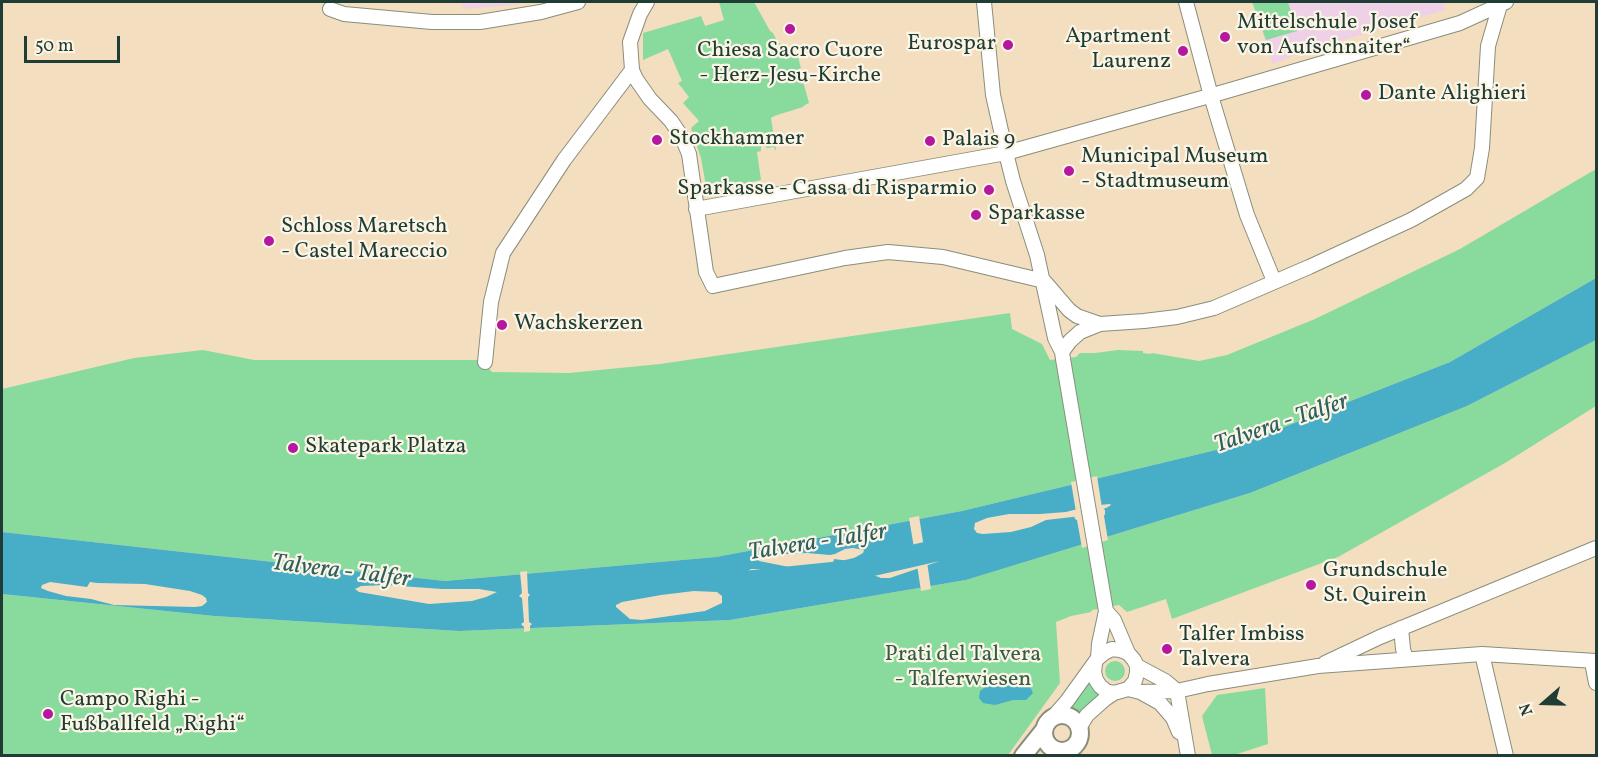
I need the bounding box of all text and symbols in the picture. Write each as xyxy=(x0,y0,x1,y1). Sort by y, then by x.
place label: Mittelschule „Josef von Aufschnaiter“ xyxy=(1237,11,1416,62)
marker: Chiesa Sacro Cuore - Herz-Jesu-Kirche xyxy=(783,22,797,36)
scale bar xyxy=(27,24,123,62)
place label: Apartment Laurenz xyxy=(1065,25,1171,76)
marker: Mittelschule „Josef von Aufschnaiter“ xyxy=(1218,30,1232,44)
place label: Eurospar xyxy=(907,32,996,58)
text: 50 m xyxy=(35,34,74,59)
marker: Eurospar xyxy=(1001,38,1015,52)
place label: Chiesa Sacro Cuore - Herz-Jesu-Kirche xyxy=(697,39,883,90)
marker: Apartment Laurenz xyxy=(1176,44,1190,58)
place label: Dante Alighieri xyxy=(1378,82,1526,108)
marker: Dante Alighieri xyxy=(1359,88,1373,102)
place label: Stockhammer xyxy=(669,127,804,153)
place label: Palais 9 xyxy=(942,128,1015,154)
marker: Stockhammer xyxy=(650,133,664,147)
marker: Palais 9 xyxy=(923,134,937,148)
place label: Municipal Museum - Stadtmuseum xyxy=(1081,145,1268,196)
marker: Municipal Museum - Stadtmuseum xyxy=(1062,164,1076,178)
place label: Sparkasse - Cassa di Risparmio xyxy=(677,177,977,203)
marker: Sparkasse - Cassa di Risparmio xyxy=(982,183,996,197)
place label: Sparkasse xyxy=(988,202,1085,228)
marker: Sparkasse xyxy=(969,208,983,222)
place label: Schloss Maretsch - Castel Mareccio xyxy=(281,215,448,266)
marker: Schloss Maretsch - Castel Mareccio xyxy=(262,234,276,248)
place label: Wachskerzen xyxy=(514,312,643,338)
marker: Wachskerzen xyxy=(495,318,509,332)
water label: Talvera - Talfer xyxy=(1211,389,1353,461)
place label: Skatepark Platza xyxy=(305,435,467,461)
marker: Skatepark Platza xyxy=(286,441,300,455)
water label: Talvera - Talfer xyxy=(747,519,889,569)
water label: Talvera - Talfer xyxy=(270,550,412,596)
place label: Grundschule St. Quirein xyxy=(1323,559,1447,610)
marker: Grundschule St. Quirein xyxy=(1304,578,1318,592)
place label: Talfer Imbiss Talvera xyxy=(1179,623,1304,674)
marker: Talfer Imbiss Talvera xyxy=(1160,642,1174,656)
park label: Prati del Talvera - Talferwiesen xyxy=(885,643,1041,694)
north arrow xyxy=(1514,673,1574,733)
place label: Campo Righi - Fußballfeld „Righi“ xyxy=(60,688,245,740)
text: N xyxy=(1515,700,1539,718)
marker: Campo Righi - Fußballfeld „Righi“ xyxy=(41,707,55,721)

